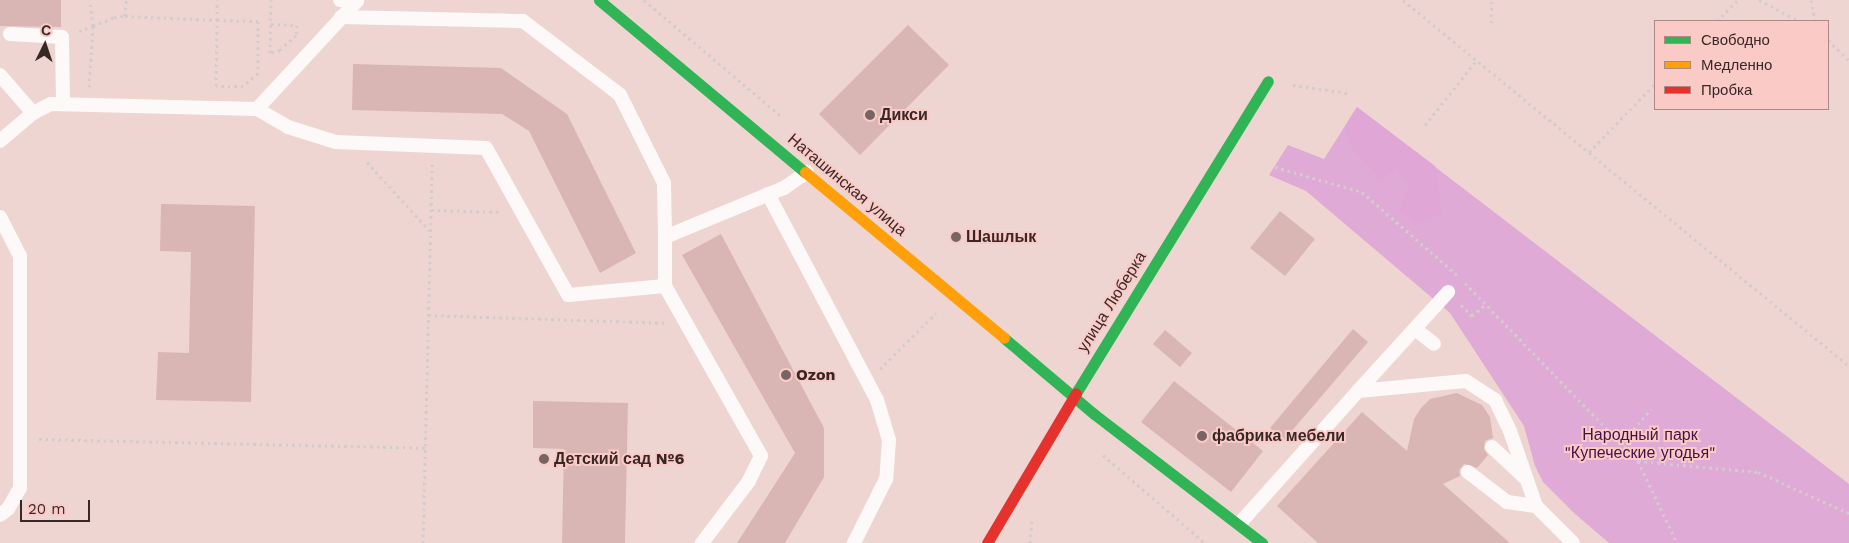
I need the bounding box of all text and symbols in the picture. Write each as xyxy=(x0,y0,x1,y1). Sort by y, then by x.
north arrow xyxy=(20,20,70,70)
legend xyxy=(1654,20,1829,110)
text: С xyxy=(40,22,52,38)
text: Свободно xyxy=(1701,31,1770,49)
text: Медленно xyxy=(1701,56,1772,74)
text: Пробка xyxy=(1701,81,1752,99)
place label: Дикси xyxy=(880,105,928,125)
marker: Дикси xyxy=(864,109,876,121)
street label: Наташинская улица xyxy=(784,130,910,240)
place label: Шашлык xyxy=(966,227,1036,247)
marker: Шашлык xyxy=(950,231,962,243)
street label: улица Люберка xyxy=(1073,248,1151,356)
place label: Ozon xyxy=(796,365,835,385)
marker: Ozon xyxy=(780,369,792,381)
park label: Народный парк "Купеческие угодья" xyxy=(1564,425,1716,463)
place label: фабрика мебели xyxy=(1212,426,1345,446)
marker: фабрика мебели xyxy=(1196,430,1208,442)
place label: Детский сад №6 xyxy=(554,449,684,469)
marker: Детский сад №6 xyxy=(538,453,550,465)
scale bar xyxy=(22,490,92,522)
text: 20 m xyxy=(28,500,66,518)

